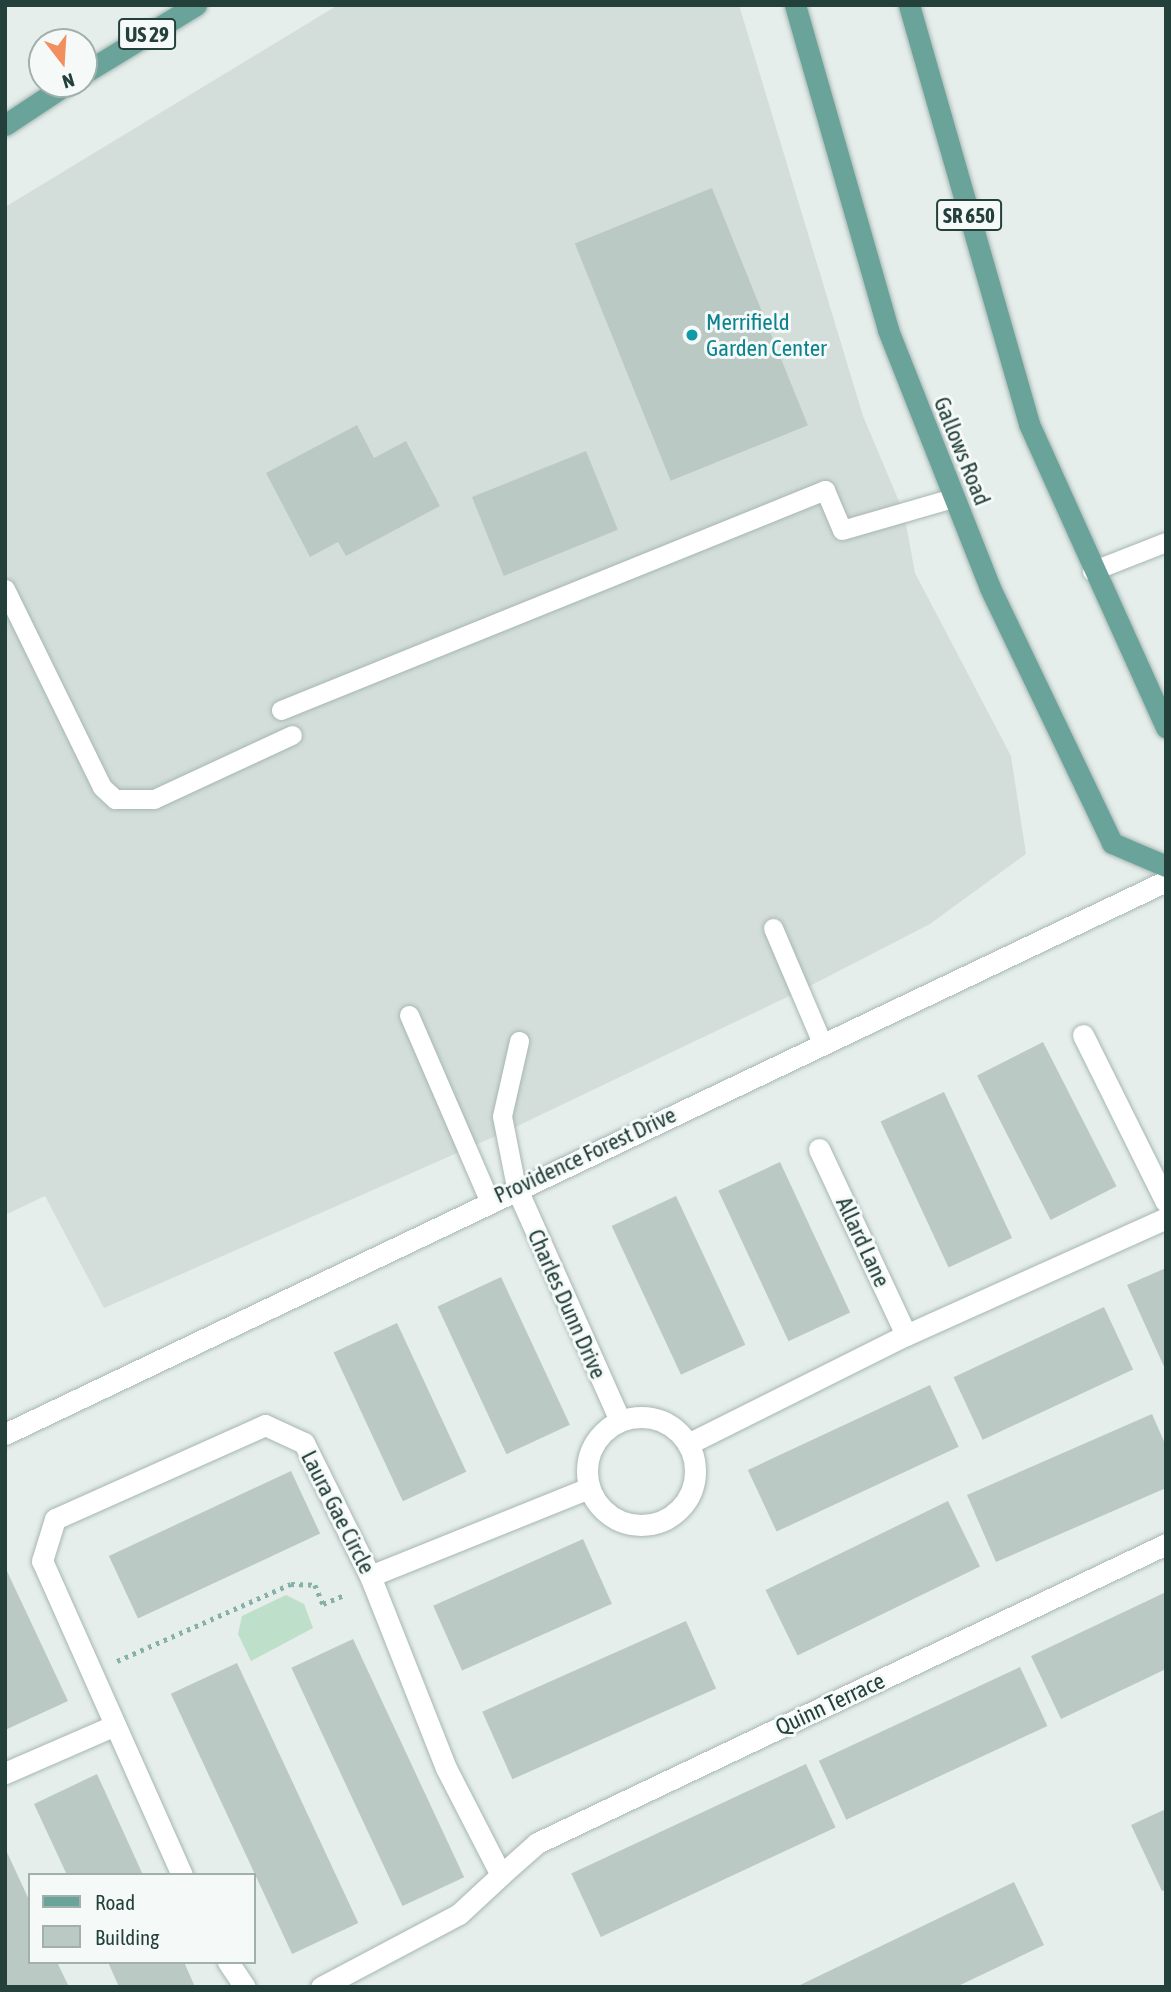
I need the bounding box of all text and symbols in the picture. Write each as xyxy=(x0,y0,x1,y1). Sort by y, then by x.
road number: US 29 xyxy=(117,16,177,52)
north arrow xyxy=(28,28,98,98)
text: N xyxy=(60,69,77,93)
road number: SR 650 xyxy=(936,198,1002,232)
place label: Merrifield Garden Center xyxy=(706,308,827,362)
marker: Merrifield Garden Center xyxy=(684,327,700,343)
street label: Gallows Road xyxy=(928,393,996,509)
street label: Providence Forest Drive xyxy=(490,1101,680,1209)
street label: Allard Lane xyxy=(830,1193,896,1291)
street label: Charles Dunn Drive xyxy=(522,1225,612,1383)
street label: Laura Gae Circle xyxy=(295,1446,381,1578)
street label: Quinn Terrace xyxy=(771,1667,889,1741)
legend xyxy=(28,1873,256,1964)
text: Road xyxy=(95,1890,135,1914)
text: Building xyxy=(95,1925,159,1949)

